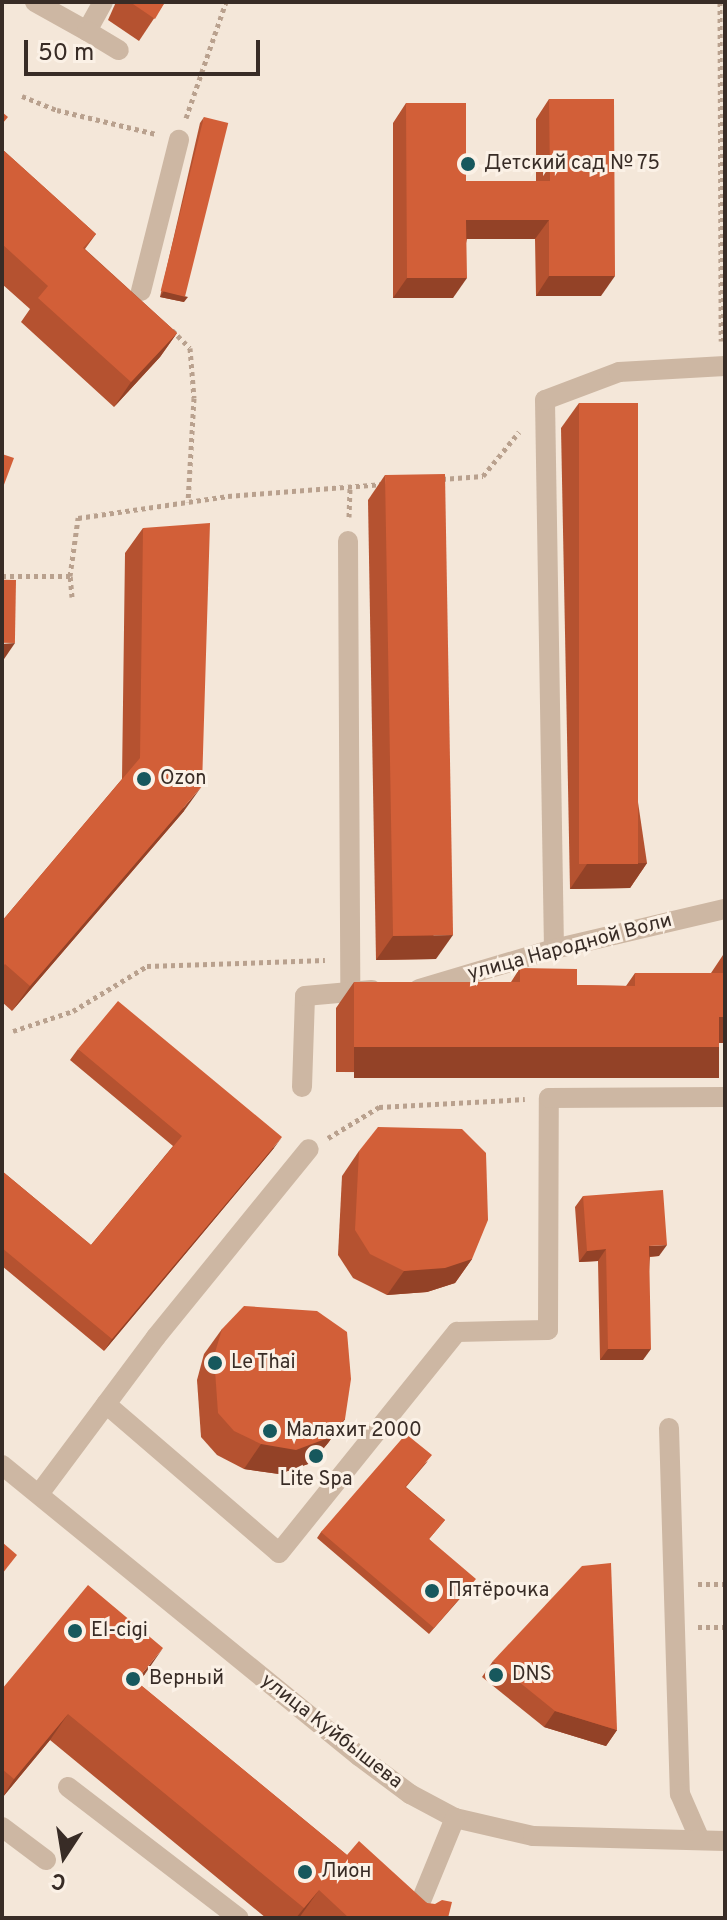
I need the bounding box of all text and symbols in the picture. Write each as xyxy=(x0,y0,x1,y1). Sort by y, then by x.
scale bar xyxy=(28,24,264,74)
text: 50 m xyxy=(38,39,94,69)
place label: Детский сад № 75 xyxy=(484,152,661,176)
marker: Детский сад № 75 xyxy=(459,155,477,173)
place label: Ozon xyxy=(160,767,206,791)
marker: Ozon xyxy=(135,770,153,788)
street label: улица Народной Воли xyxy=(465,909,675,987)
place label: Le Thai xyxy=(231,1351,296,1375)
marker: Le Thai xyxy=(206,1354,224,1372)
place label: Малахит 2000 xyxy=(286,1419,422,1443)
marker: Малахит 2000 xyxy=(261,1422,279,1440)
marker: Lite Spa xyxy=(307,1447,325,1465)
place label: Lite Spa xyxy=(279,1468,353,1492)
place label: Пятёрочка xyxy=(448,1579,549,1603)
marker: Пятёрочка xyxy=(423,1582,441,1600)
place label: El-cigi xyxy=(91,1619,148,1643)
marker: El-cigi xyxy=(66,1622,84,1640)
place label: DNS xyxy=(512,1663,552,1687)
marker: DNS xyxy=(487,1666,505,1684)
place label: Верный xyxy=(149,1667,224,1691)
street label: улица Куйбышева xyxy=(255,1669,407,1795)
marker: Верный xyxy=(124,1670,142,1688)
north arrow xyxy=(24,1816,104,1896)
place label: Лион xyxy=(321,1860,371,1884)
marker: Лион xyxy=(296,1863,314,1881)
text: С xyxy=(49,1865,69,1895)

